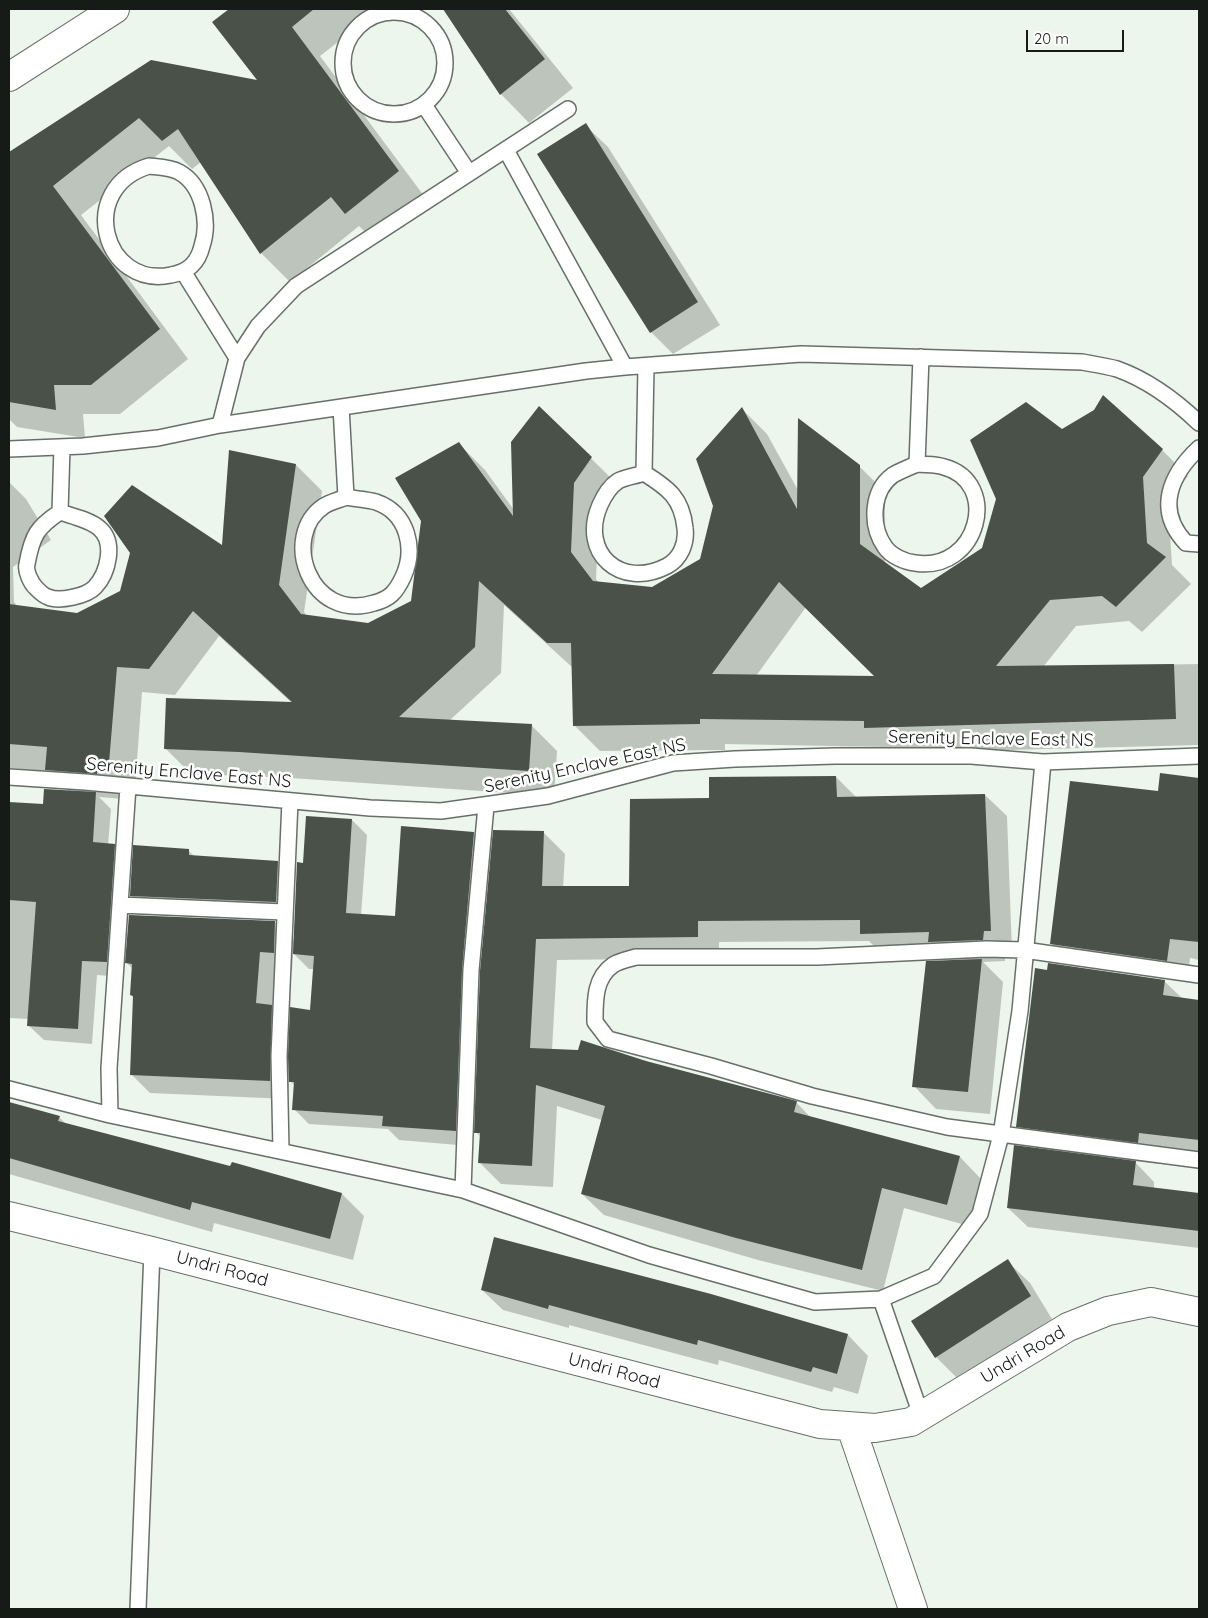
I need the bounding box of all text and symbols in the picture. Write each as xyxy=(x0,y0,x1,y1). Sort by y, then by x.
scale bar xyxy=(1028,20,1126,52)
text: 20 m xyxy=(1034,29,1069,48)
street label: Serenity Enclave East NS xyxy=(888,726,1094,752)
street label: Serenity Enclave East NS xyxy=(482,734,688,798)
street label: Serenity Enclave East NS xyxy=(86,753,292,793)
street label: Undri Road xyxy=(174,1246,270,1292)
street label: Undri Road xyxy=(977,1321,1069,1389)
street label: Undri Road xyxy=(566,1348,662,1394)

